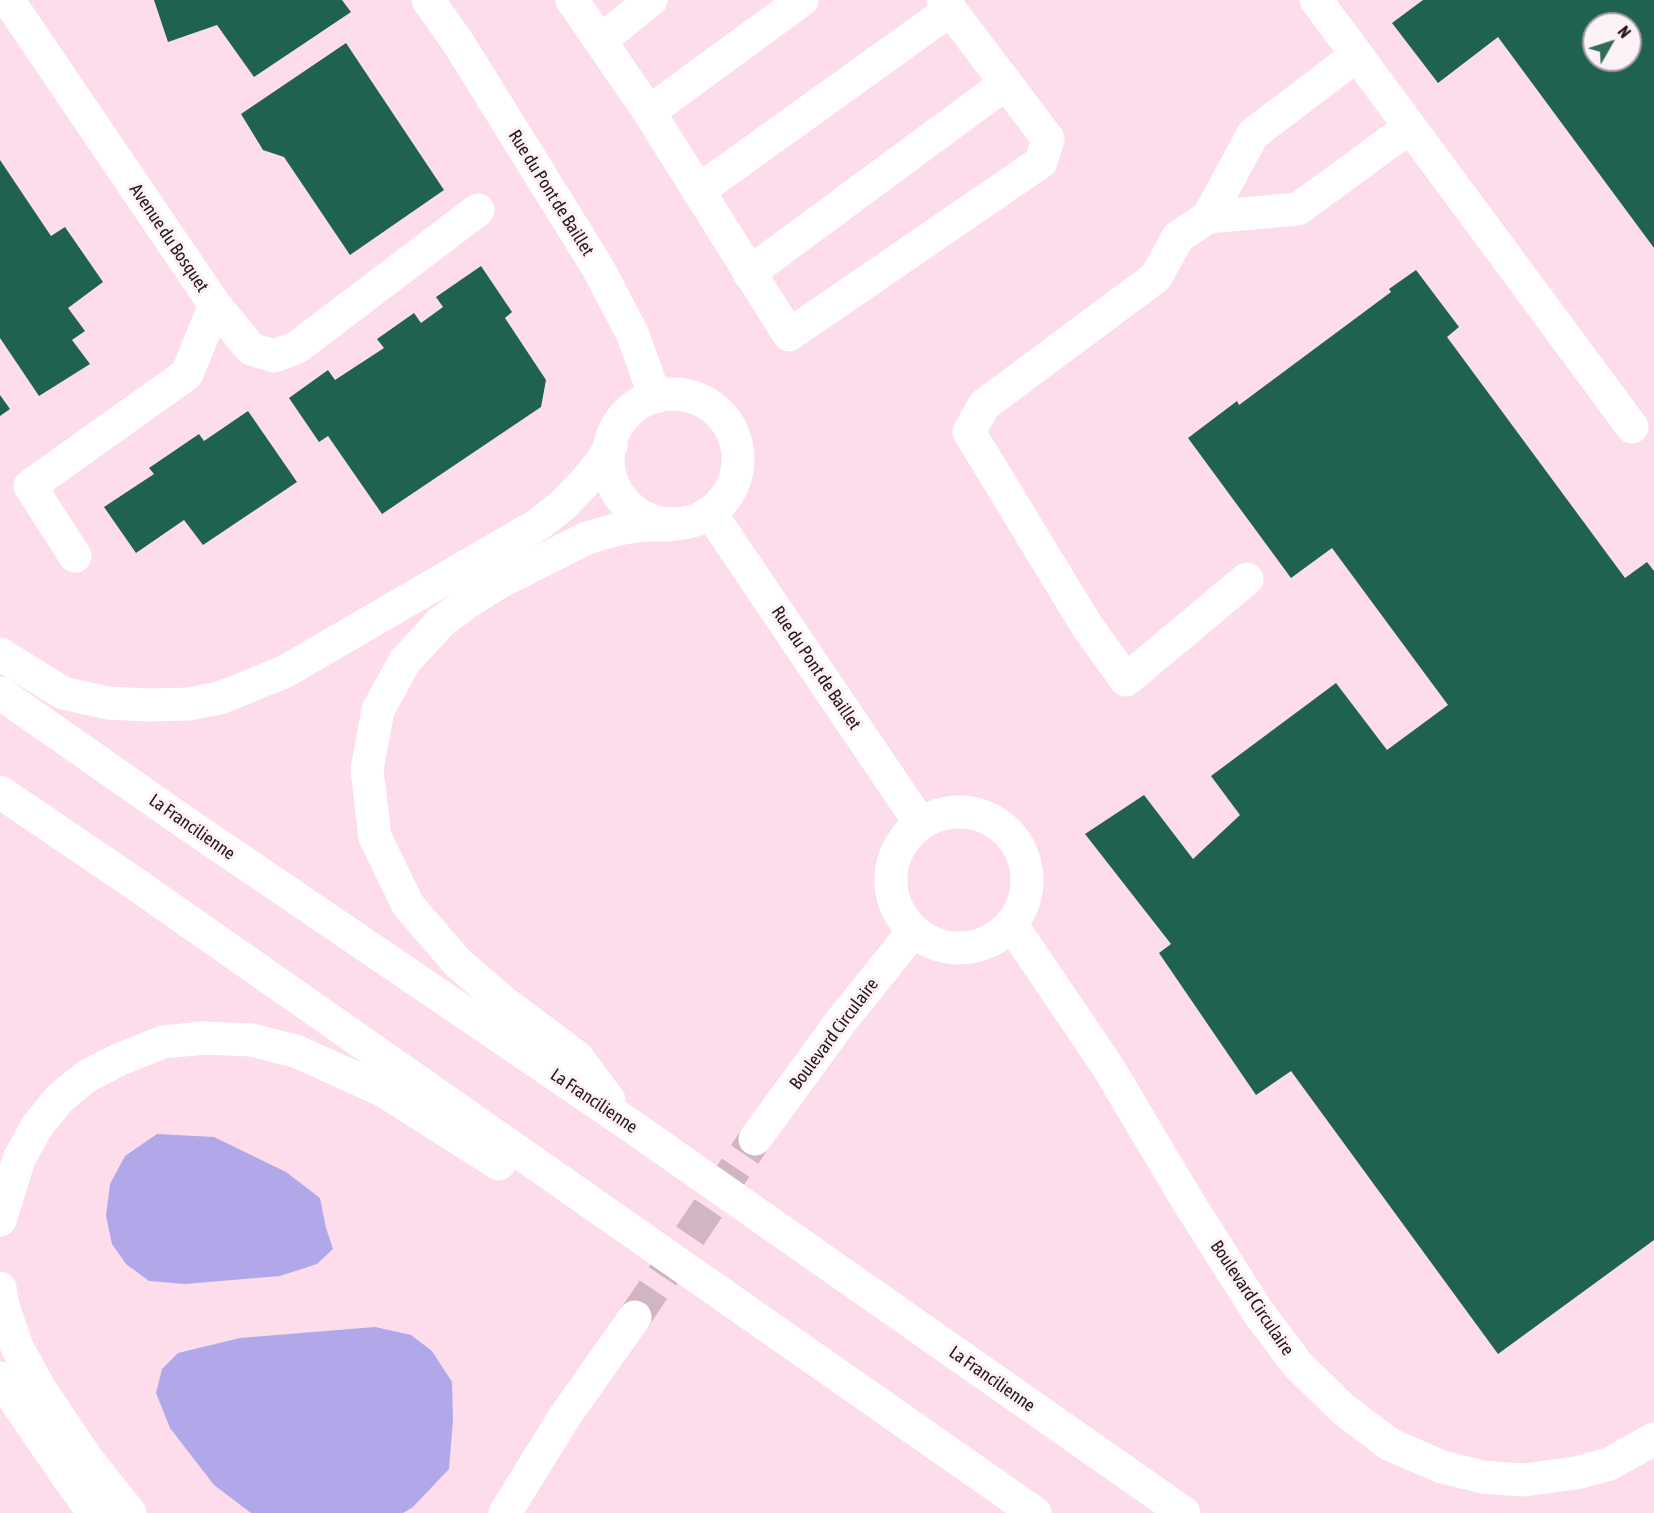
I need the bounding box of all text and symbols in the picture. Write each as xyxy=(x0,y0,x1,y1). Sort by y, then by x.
north arrow xyxy=(1582,12,1642,72)
text: N xyxy=(1614,23,1634,41)
street label: Rue du Pont de Baillet xyxy=(504,126,598,260)
street label: Avenue du Bosquet xyxy=(125,180,213,296)
street label: Rue du Pont de Baillet xyxy=(767,602,865,734)
street label: La Francilienne xyxy=(145,789,239,865)
street label: Boulevard Circulaire xyxy=(785,974,883,1094)
street label: La Francilienne xyxy=(546,1064,642,1138)
street label: Boulevard Circulaire xyxy=(1206,1236,1298,1360)
street label: La Francilienne xyxy=(945,1341,1039,1417)

